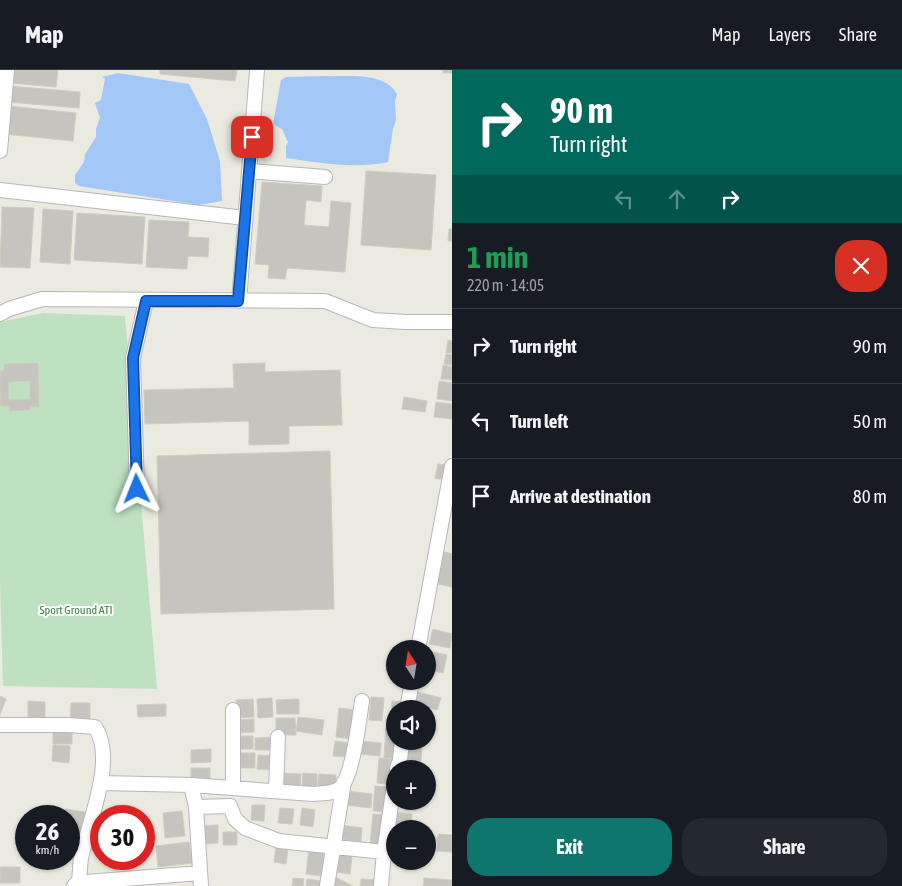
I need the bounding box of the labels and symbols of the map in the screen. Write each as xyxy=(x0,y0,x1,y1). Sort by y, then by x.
pin xyxy=(231,116,273,158)
position arrow xyxy=(110,462,162,514)
park label: Sport Ground ATI xyxy=(39,603,113,617)
north arrow xyxy=(386,640,436,690)
speed limit sign: 30 xyxy=(90,805,155,870)

